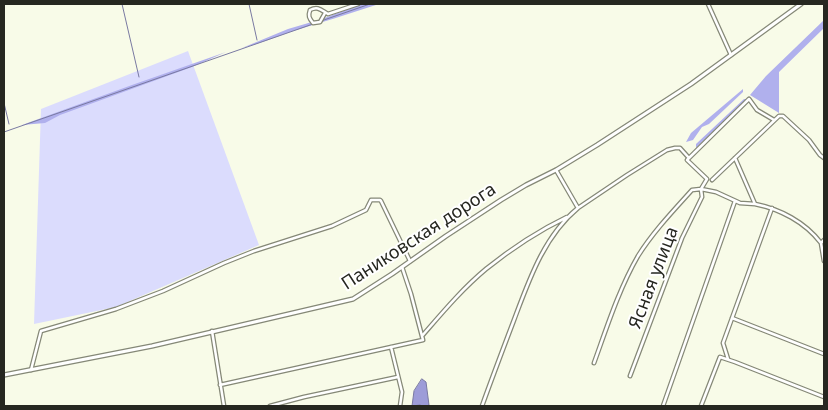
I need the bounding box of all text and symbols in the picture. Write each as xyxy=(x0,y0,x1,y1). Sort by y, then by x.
street label: Паниковская дорога xyxy=(338,179,500,295)
street label: Ясная улица xyxy=(625,224,683,332)

